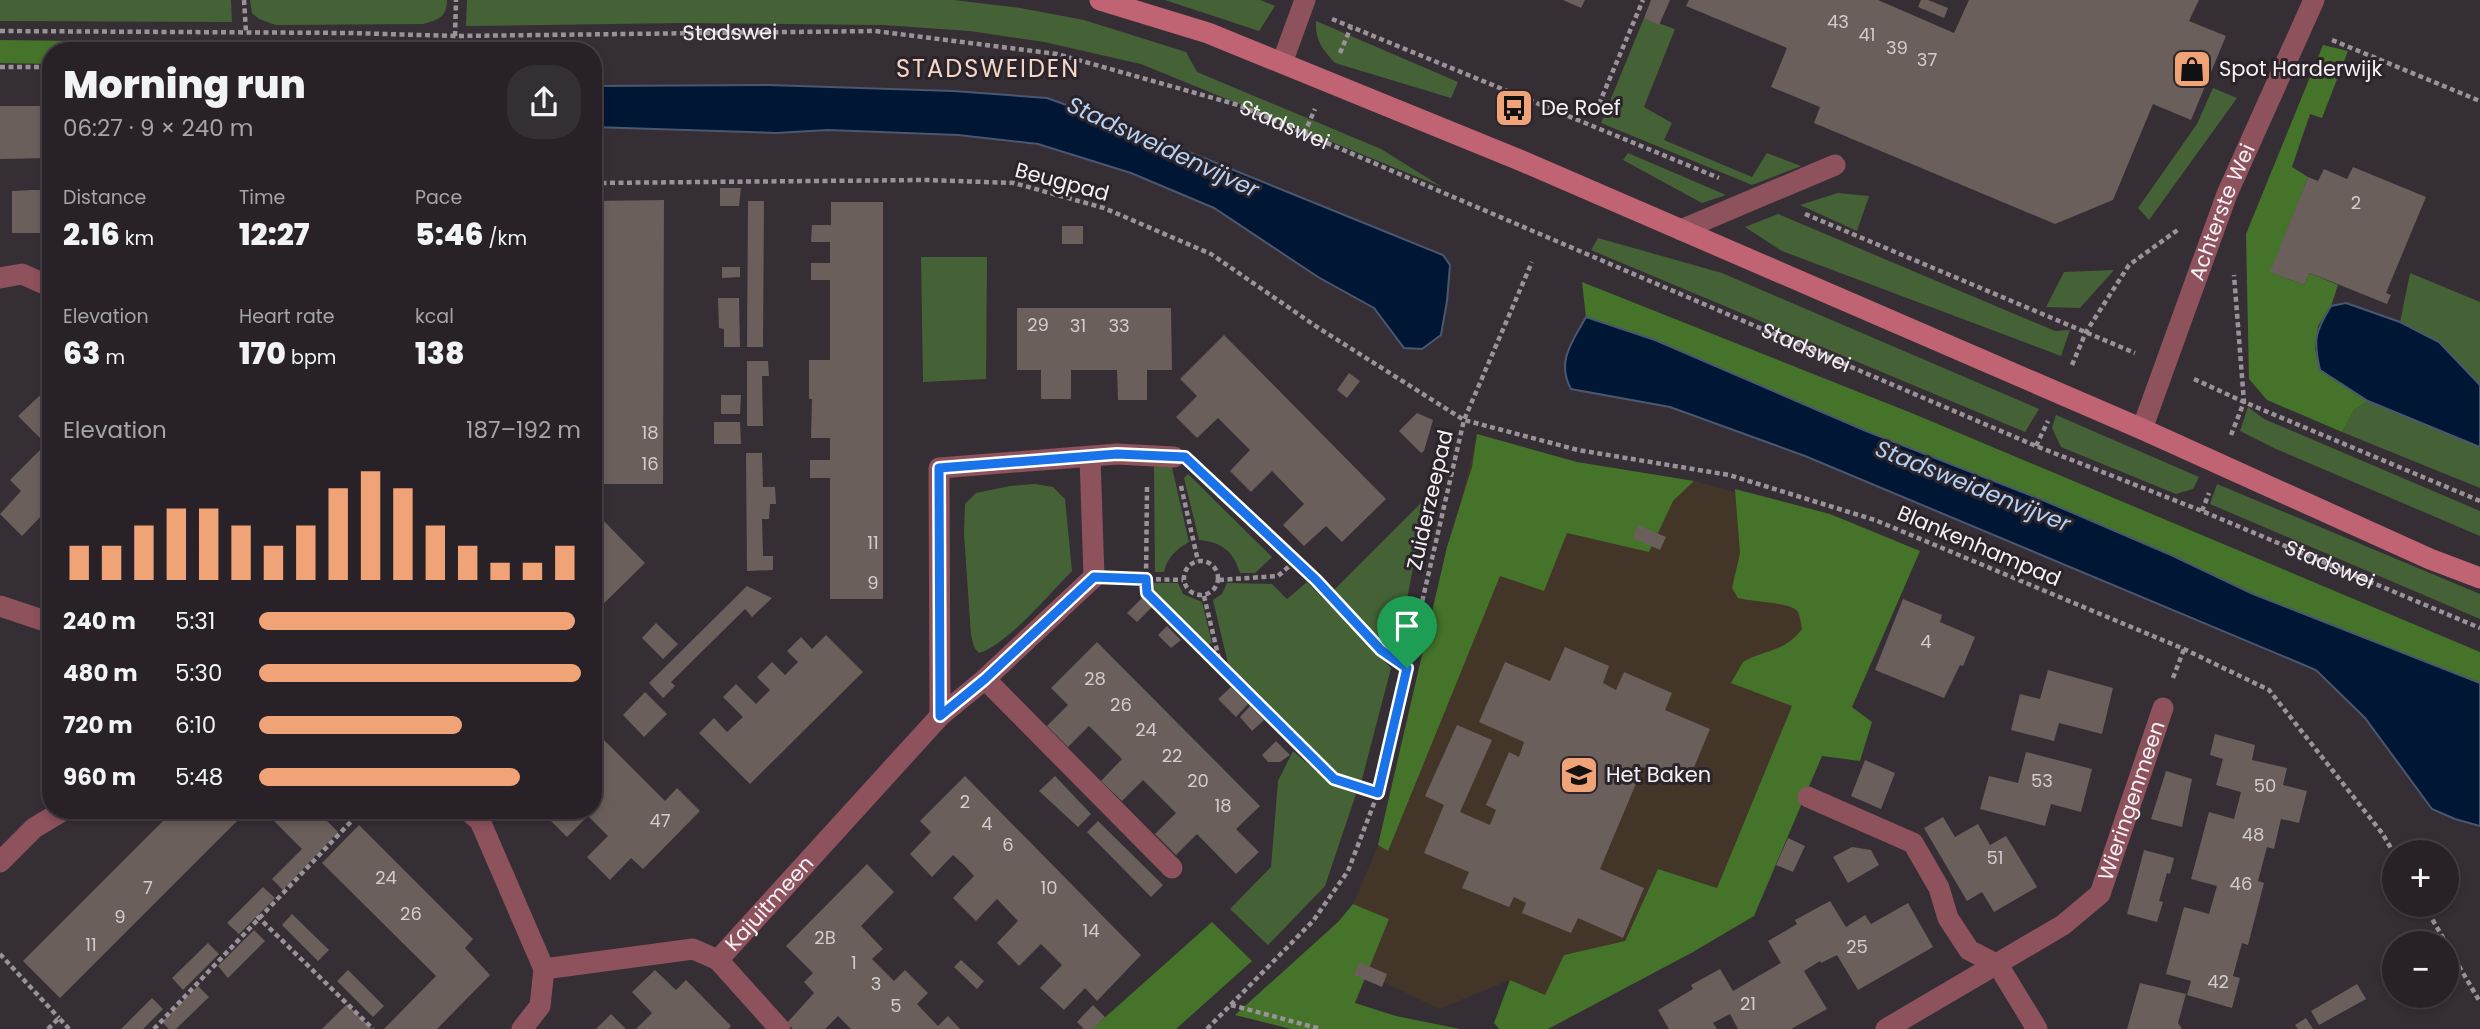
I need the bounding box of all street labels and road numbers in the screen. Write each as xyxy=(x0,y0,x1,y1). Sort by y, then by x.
street label: Stadswei xyxy=(682,17,777,47)
street label: Stadswei xyxy=(1235,92,1334,156)
street label: Achterste Wei xyxy=(2182,139,2262,285)
street label: Beugpad xyxy=(1012,155,1112,208)
street label: Stadswei xyxy=(1757,315,1855,379)
street label: Zuiderzeepad xyxy=(1399,427,1460,573)
street label: Blankenhampad xyxy=(1893,498,2065,593)
street label: Stadswei xyxy=(2280,532,2379,596)
street label: Wieringenmeen xyxy=(2091,717,2172,884)
street label: Kajuitmeen xyxy=(718,849,820,957)

